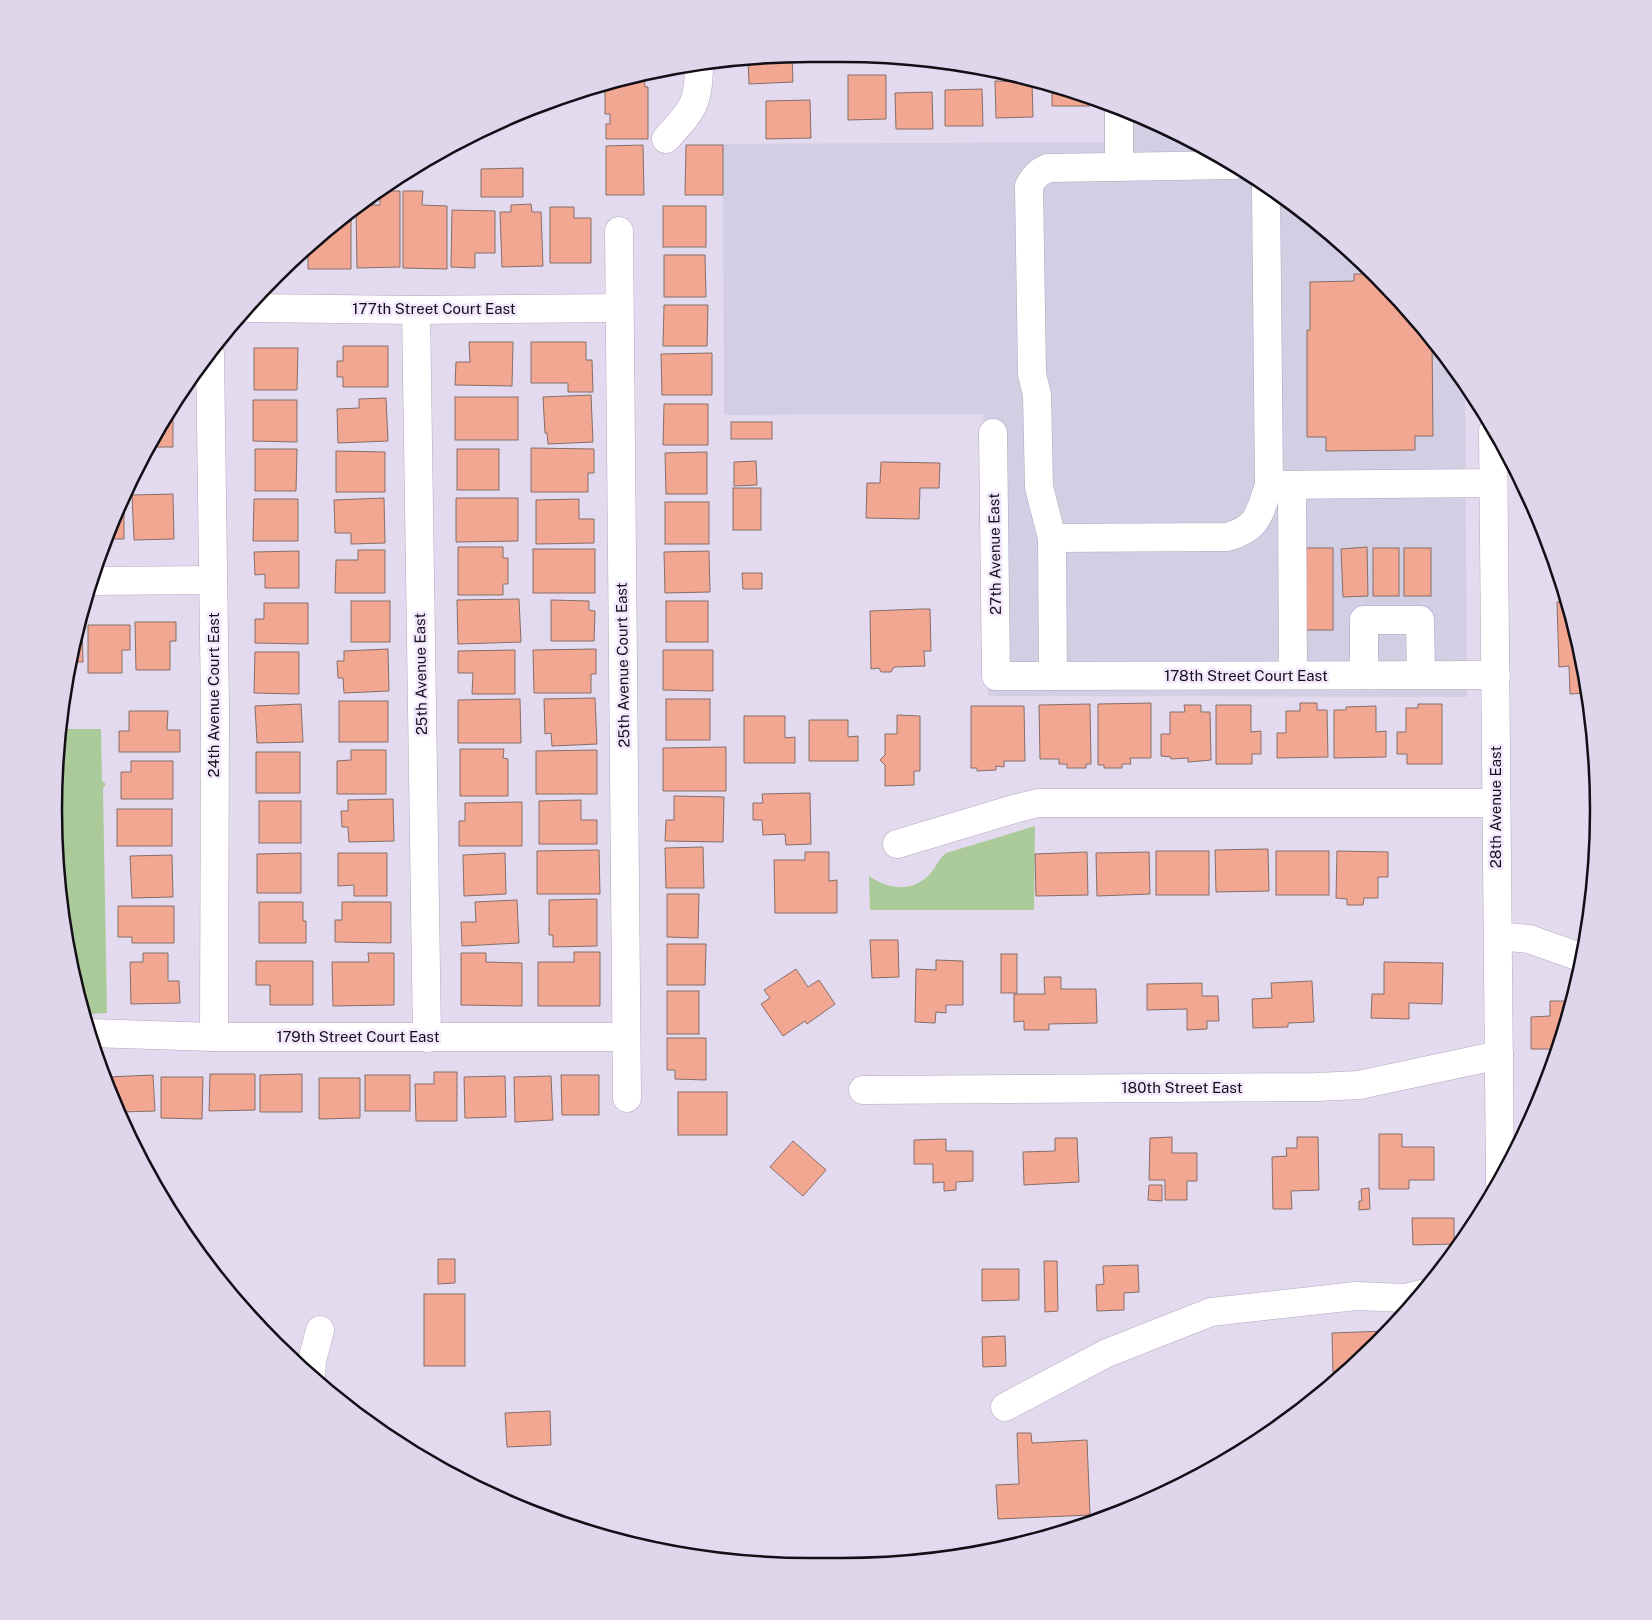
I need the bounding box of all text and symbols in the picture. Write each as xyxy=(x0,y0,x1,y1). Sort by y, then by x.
street label: 177th Street Court East xyxy=(352,300,516,317)
street label: 27th Avenue East xyxy=(985,493,1004,615)
street label: 25th Avenue Court East xyxy=(613,582,632,748)
street label: 24th Avenue Court East xyxy=(205,612,222,777)
street label: 25th Avenue East xyxy=(411,612,430,735)
street label: 178th Street Court East xyxy=(1164,667,1328,684)
street label: 28th Avenue East xyxy=(1487,746,1504,868)
street label: 179th Street Court East xyxy=(276,1028,440,1045)
street label: 180th Street East xyxy=(1121,1079,1243,1096)

